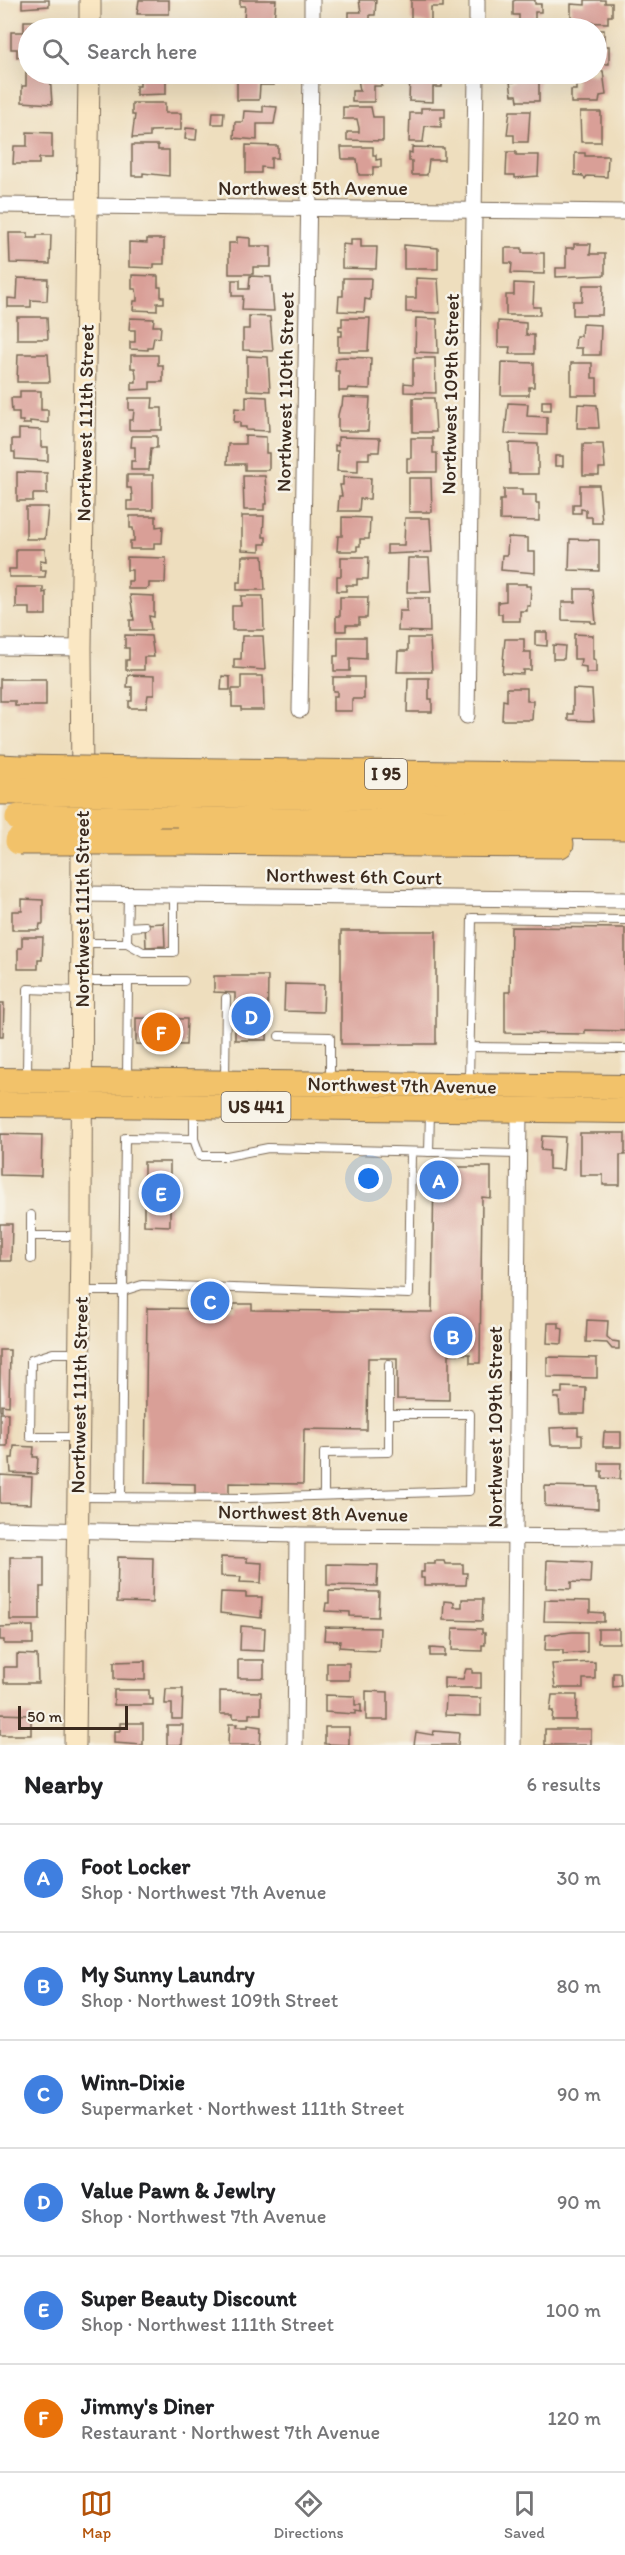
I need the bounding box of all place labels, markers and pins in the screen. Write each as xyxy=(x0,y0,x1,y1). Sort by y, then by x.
pin: D xyxy=(232,994,270,1038)
pin: F xyxy=(142,1010,180,1054)
pin: A xyxy=(420,1158,458,1202)
pin: E xyxy=(142,1170,180,1216)
pin: C xyxy=(190,1278,230,1324)
pin: B xyxy=(434,1314,472,1358)

